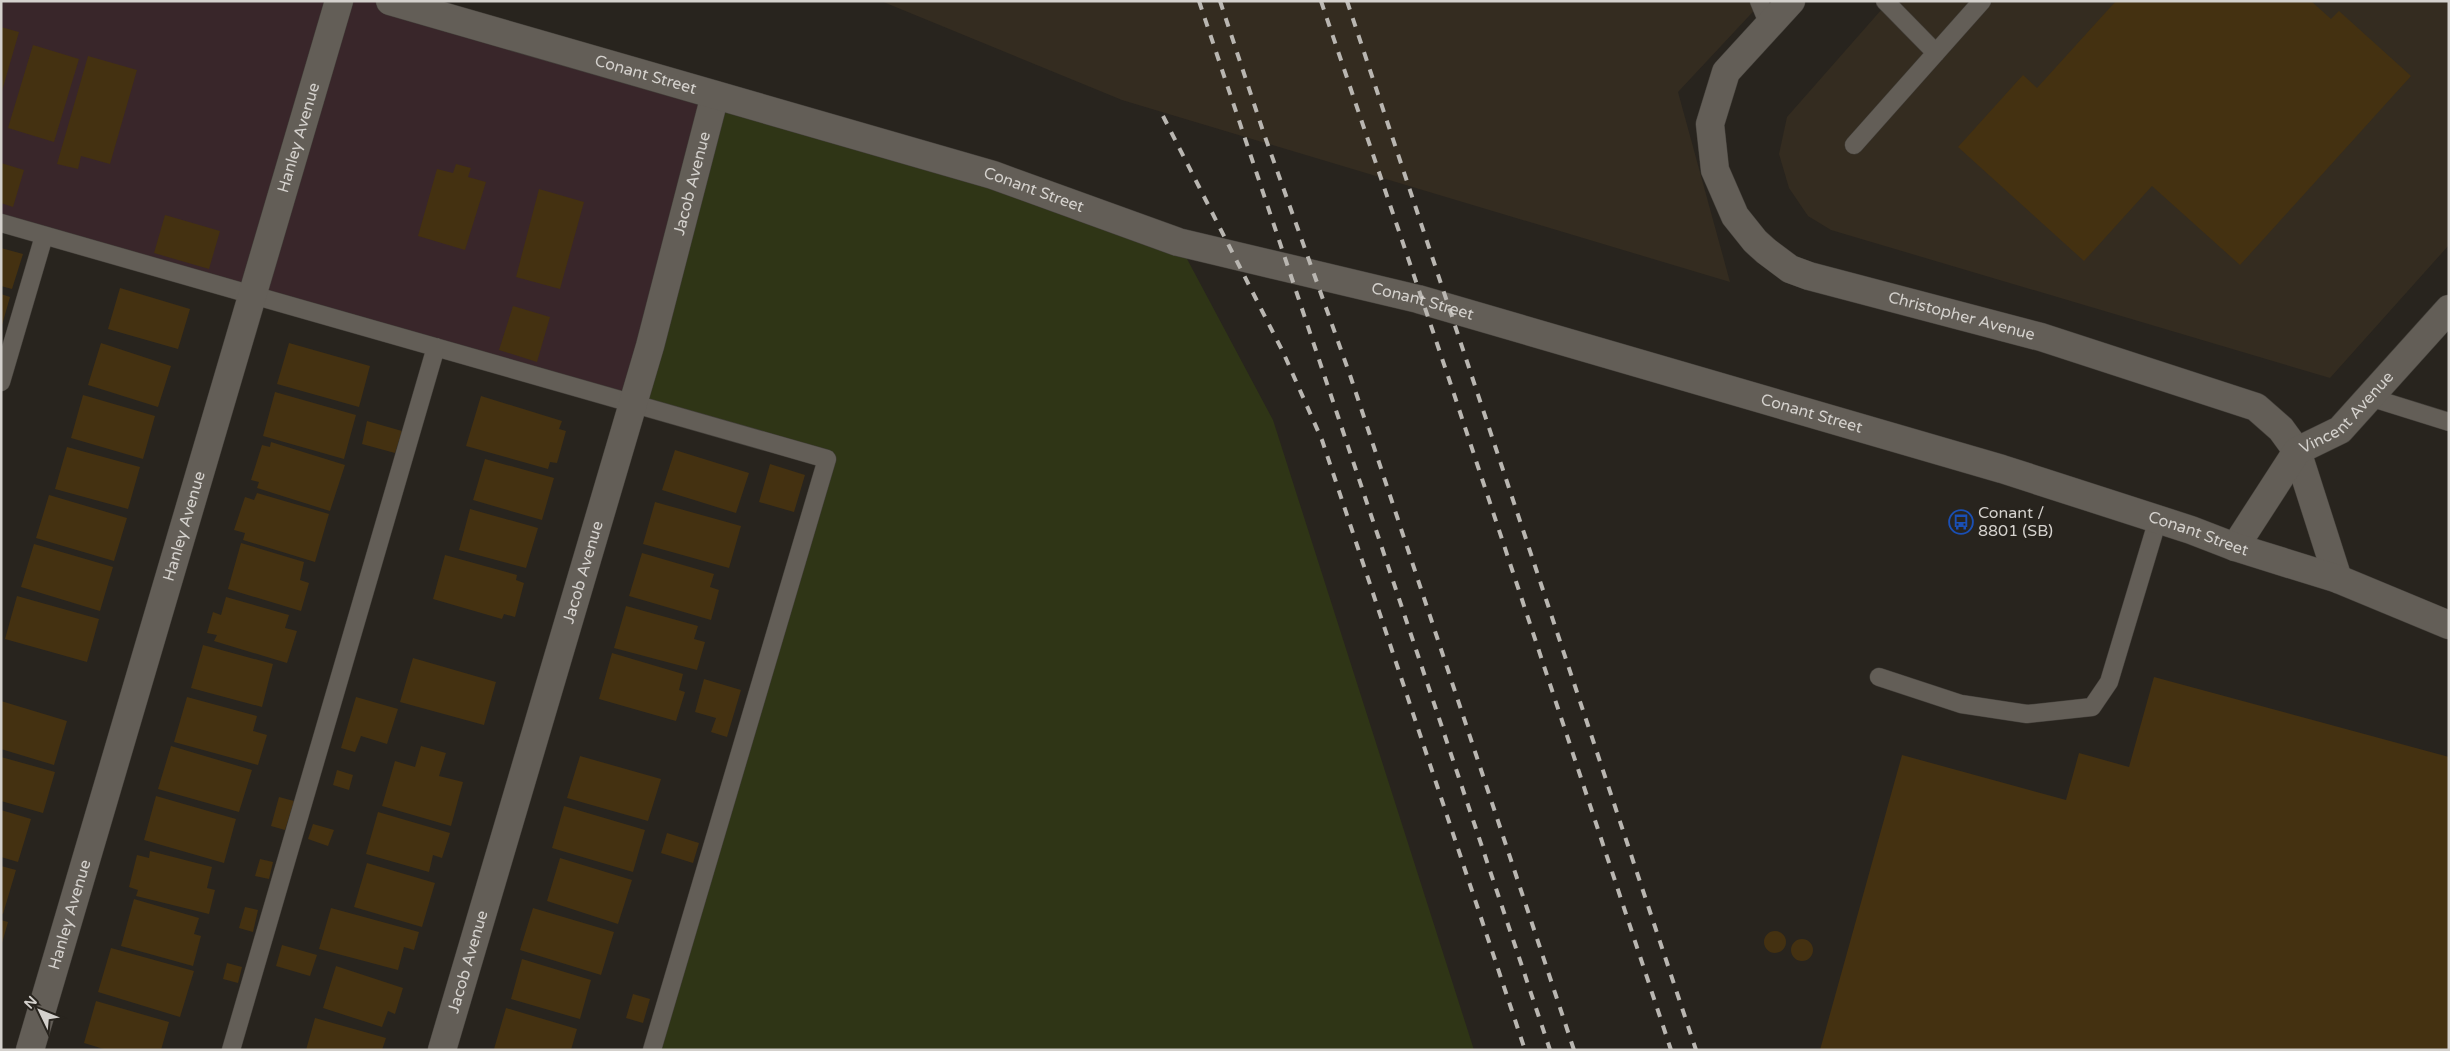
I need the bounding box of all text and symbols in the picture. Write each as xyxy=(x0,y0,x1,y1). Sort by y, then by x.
street label: Conant Street xyxy=(592,51,699,99)
street label: Hanley Avenue xyxy=(273,80,324,195)
street label: Jacob Avenue xyxy=(669,130,715,237)
street label: Conant Street xyxy=(981,163,1087,217)
street label: Conant Street xyxy=(1369,278,1476,325)
street label: Christopher Avenue xyxy=(1886,287,2037,345)
street label: Vincent Avenue xyxy=(2296,367,2398,458)
street label: Conant Street xyxy=(1758,389,1865,438)
street label: Hanley Avenue xyxy=(159,469,210,584)
place label: Conant / 8801 (SB) xyxy=(1978,503,2053,541)
street label: Conant Street xyxy=(2146,507,2251,561)
bus stop icon: Conant / 8801 (SB) xyxy=(1948,509,1974,535)
street label: Jacob Avenue xyxy=(558,519,608,626)
street label: Hanley Avenue xyxy=(44,857,96,972)
street label: Jacob Avenue xyxy=(443,908,493,1016)
north arrow xyxy=(15,986,65,1036)
text: N xyxy=(21,993,41,1012)

